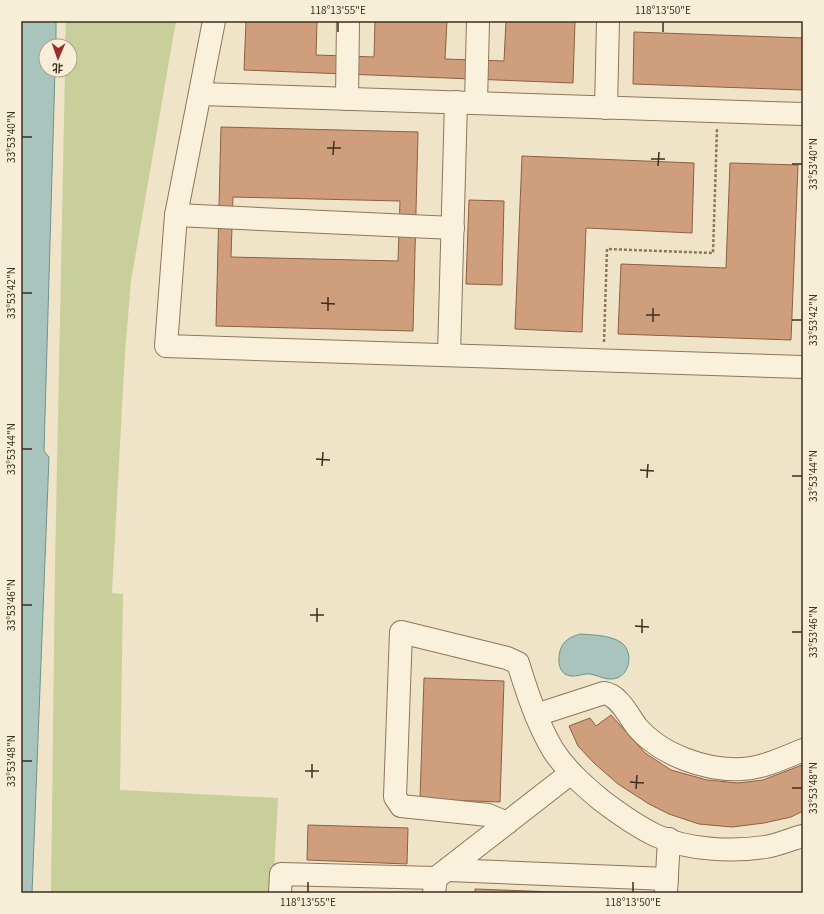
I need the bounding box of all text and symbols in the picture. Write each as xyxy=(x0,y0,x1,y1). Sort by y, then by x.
text: 118°13'55"E xyxy=(310,2,366,17)
text: 118°13'50"E xyxy=(635,2,691,17)
north arrow xyxy=(38,38,78,78)
text: 北 xyxy=(52,61,63,77)
text: 33°53'40"N xyxy=(3,111,18,163)
text: 33°53'40"N xyxy=(805,138,820,190)
text: 33°53'42"N xyxy=(3,267,18,319)
text: 33°53'42"N xyxy=(805,294,820,346)
text: 33°53'44"N xyxy=(3,423,18,475)
text: 33°53'44"N xyxy=(805,450,820,502)
text: 33°53'46"N xyxy=(3,579,18,631)
text: 33°53'46"N xyxy=(805,606,820,658)
text: 33°53'48"N xyxy=(3,735,18,787)
text: 33°53'48"N xyxy=(805,762,820,814)
text: 118°13'55"E xyxy=(280,894,336,909)
text: 118°13'50"E xyxy=(605,894,661,909)

